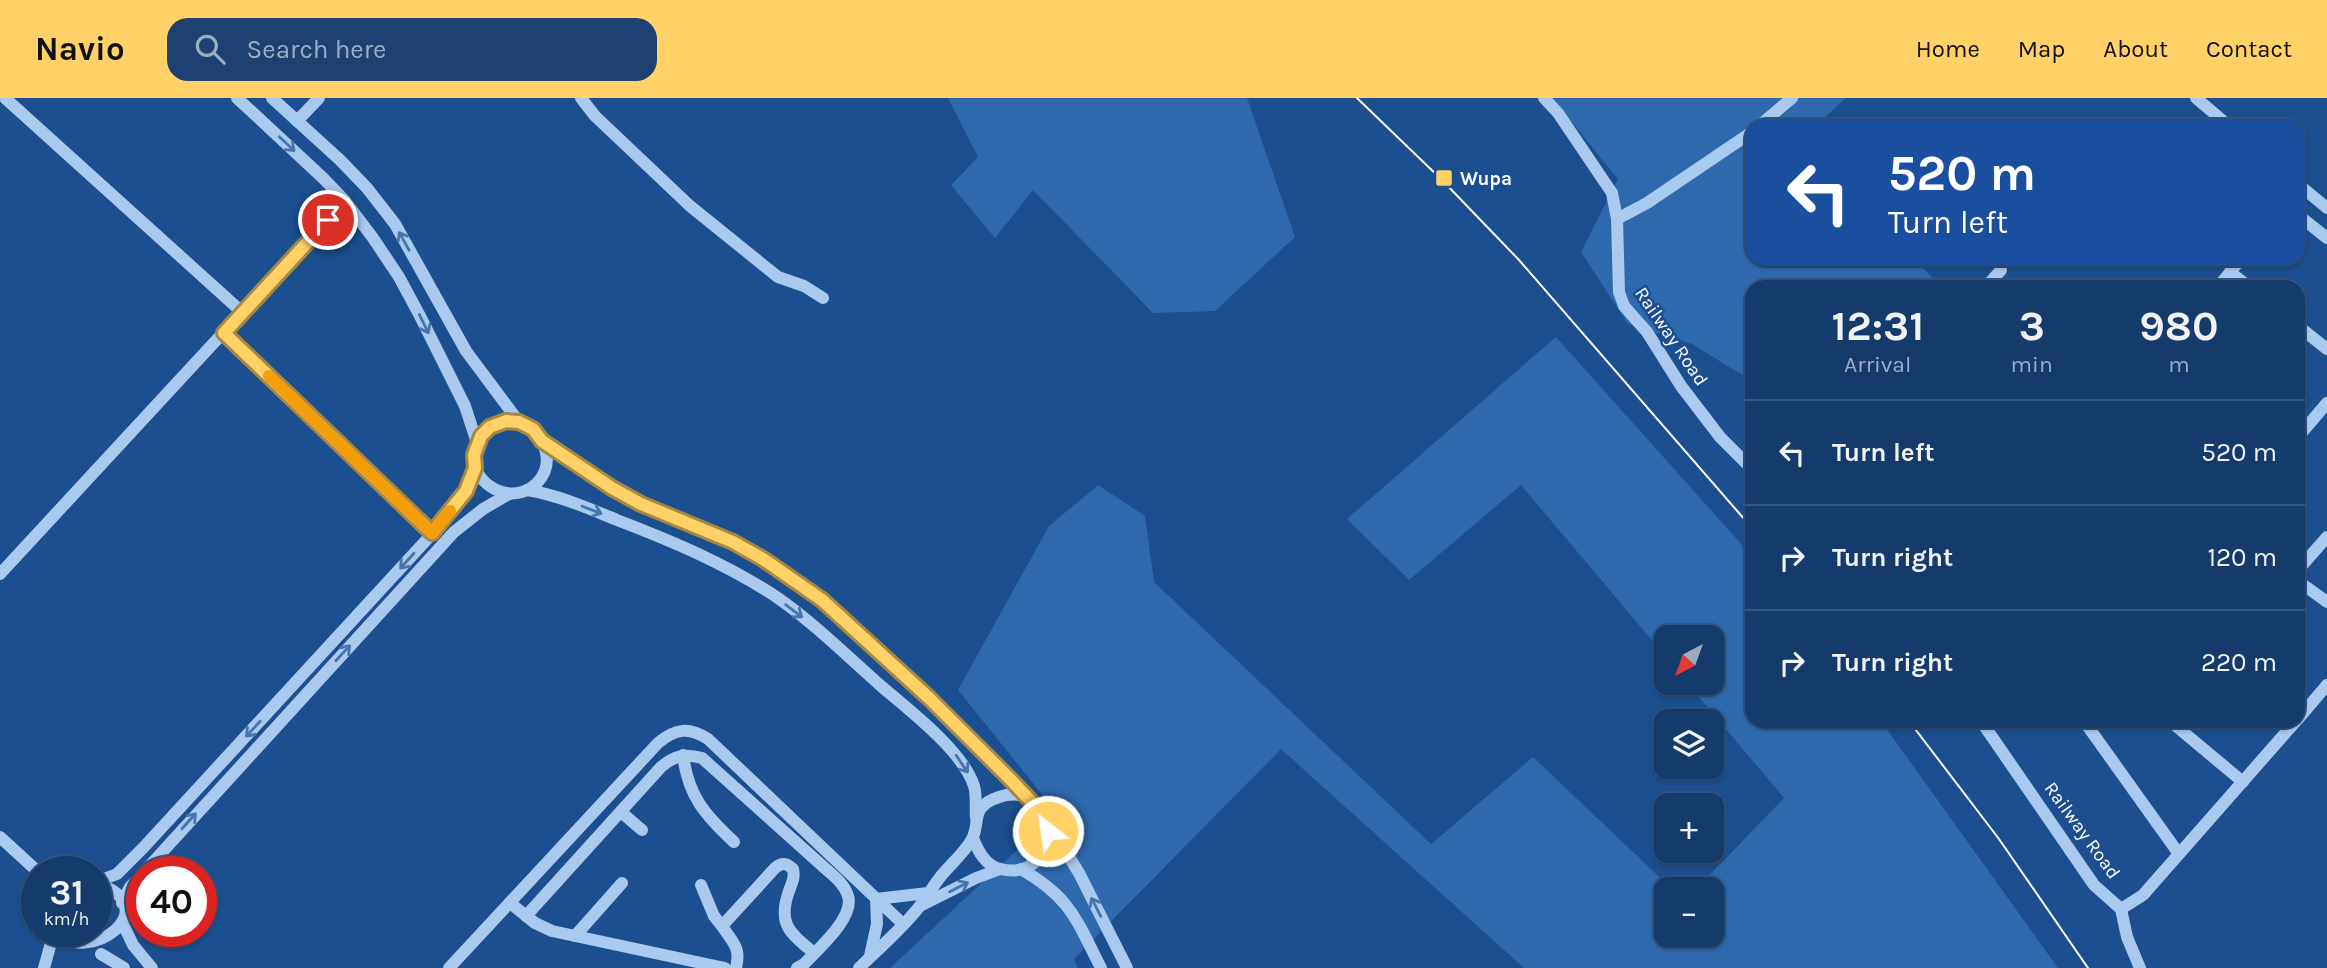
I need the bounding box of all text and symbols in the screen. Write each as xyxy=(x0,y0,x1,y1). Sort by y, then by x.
search box xyxy=(167,18,657,81)
text: Navio xyxy=(35,30,125,68)
icon: search xyxy=(191,30,229,68)
text: Search here xyxy=(247,34,386,65)
text: Home xyxy=(1916,35,1980,63)
text: Map xyxy=(2018,35,2065,63)
text: About xyxy=(2103,35,2168,63)
text: Contact xyxy=(2206,35,2292,63)
one-way arrow xyxy=(278,136,295,153)
text: 520 m xyxy=(1888,145,2036,202)
icon: left xyxy=(1773,147,1864,238)
marker: Wupa xyxy=(1434,168,1454,188)
place label: Wupa xyxy=(1460,168,1512,190)
pin xyxy=(298,190,358,250)
icon: arrive xyxy=(309,201,347,239)
text: Turn left xyxy=(1888,204,2008,241)
one-way arrow xyxy=(397,231,410,252)
street label: Railway Road xyxy=(1630,283,1712,390)
text: 12:31 xyxy=(1831,301,1924,351)
text: 3 xyxy=(2019,301,2045,351)
text: 980 xyxy=(2139,301,2219,351)
one-way arrow xyxy=(417,313,431,334)
text: Arrival xyxy=(1844,351,1911,378)
text: min xyxy=(2011,351,2053,378)
text: m xyxy=(2168,351,2190,378)
icon: left xyxy=(1773,434,1811,472)
text: Turn left xyxy=(1832,437,1934,468)
text: 520 m xyxy=(2201,437,2277,468)
one-way arrow xyxy=(580,505,602,517)
icon: right xyxy=(1773,539,1811,577)
text: Turn right xyxy=(1832,542,1953,573)
text: 120 m xyxy=(2207,542,2277,573)
one-way arrow xyxy=(398,552,415,569)
one-way arrow xyxy=(785,603,804,618)
north arrow xyxy=(1654,625,1724,695)
map controls xyxy=(1654,625,1724,947)
icon: right xyxy=(1773,644,1811,682)
one-way arrow xyxy=(334,645,351,662)
text: Turn right xyxy=(1832,647,1953,678)
text: 220 m xyxy=(2201,647,2277,678)
button: layers xyxy=(1654,709,1724,779)
one-way arrow xyxy=(244,720,261,737)
one-way arrow xyxy=(955,754,969,773)
street label: Railway Road xyxy=(2040,778,2125,883)
button: + xyxy=(1654,793,1724,863)
position arrow xyxy=(1011,794,1085,868)
one-way arrow xyxy=(181,813,198,830)
speed limit sign: 40 xyxy=(126,856,217,947)
text: 31 xyxy=(49,872,84,913)
button: − xyxy=(1654,877,1724,947)
one-way arrow xyxy=(948,879,969,893)
one-way arrow xyxy=(1089,897,1103,918)
text: km/h xyxy=(44,908,89,930)

